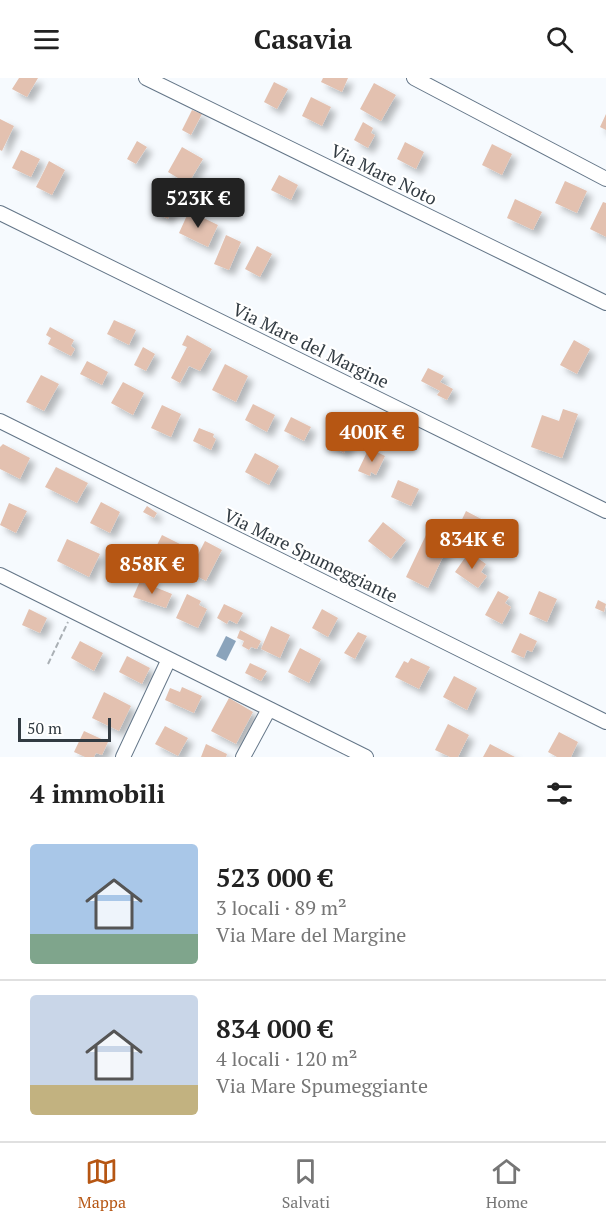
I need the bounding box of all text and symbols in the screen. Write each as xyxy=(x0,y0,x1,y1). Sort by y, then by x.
text: Casavia xyxy=(254,21,352,57)
icon: menu xyxy=(30,23,63,56)
icon: search xyxy=(543,23,576,56)
street label: Via Mare Noto xyxy=(327,138,441,210)
pin: 523K € xyxy=(149,178,247,229)
text: 523K € xyxy=(166,184,230,211)
street label: Via Mare del Margine xyxy=(229,297,393,393)
pin: 400K € xyxy=(323,412,421,463)
text: 400K € xyxy=(340,418,404,445)
street label: Via Mare Spumeggiante xyxy=(220,502,402,608)
pin: 834K € xyxy=(423,519,521,570)
text: 834K € xyxy=(440,525,504,552)
pin: 858K € xyxy=(103,544,201,595)
text: 858K € xyxy=(120,550,184,577)
scale bar xyxy=(18,715,111,742)
text: 50 m xyxy=(27,717,62,739)
text: 4 immobili xyxy=(30,776,165,810)
icon: filters xyxy=(543,777,576,810)
text: 523 000 € xyxy=(216,860,333,894)
icon: home xyxy=(78,868,150,940)
text: 3 locali · 89 m² xyxy=(216,894,347,921)
text: Via Mare del Margine xyxy=(216,921,406,948)
text: 834 000 € xyxy=(216,1011,333,1045)
icon: home xyxy=(78,1019,150,1091)
text: 4 locali · 120 m² xyxy=(216,1045,357,1072)
text: Via Mare Spumeggiante xyxy=(216,1072,428,1099)
tab: Mappa xyxy=(78,1155,126,1213)
tab: Salvati xyxy=(282,1155,330,1213)
tab: Home xyxy=(486,1155,528,1213)

